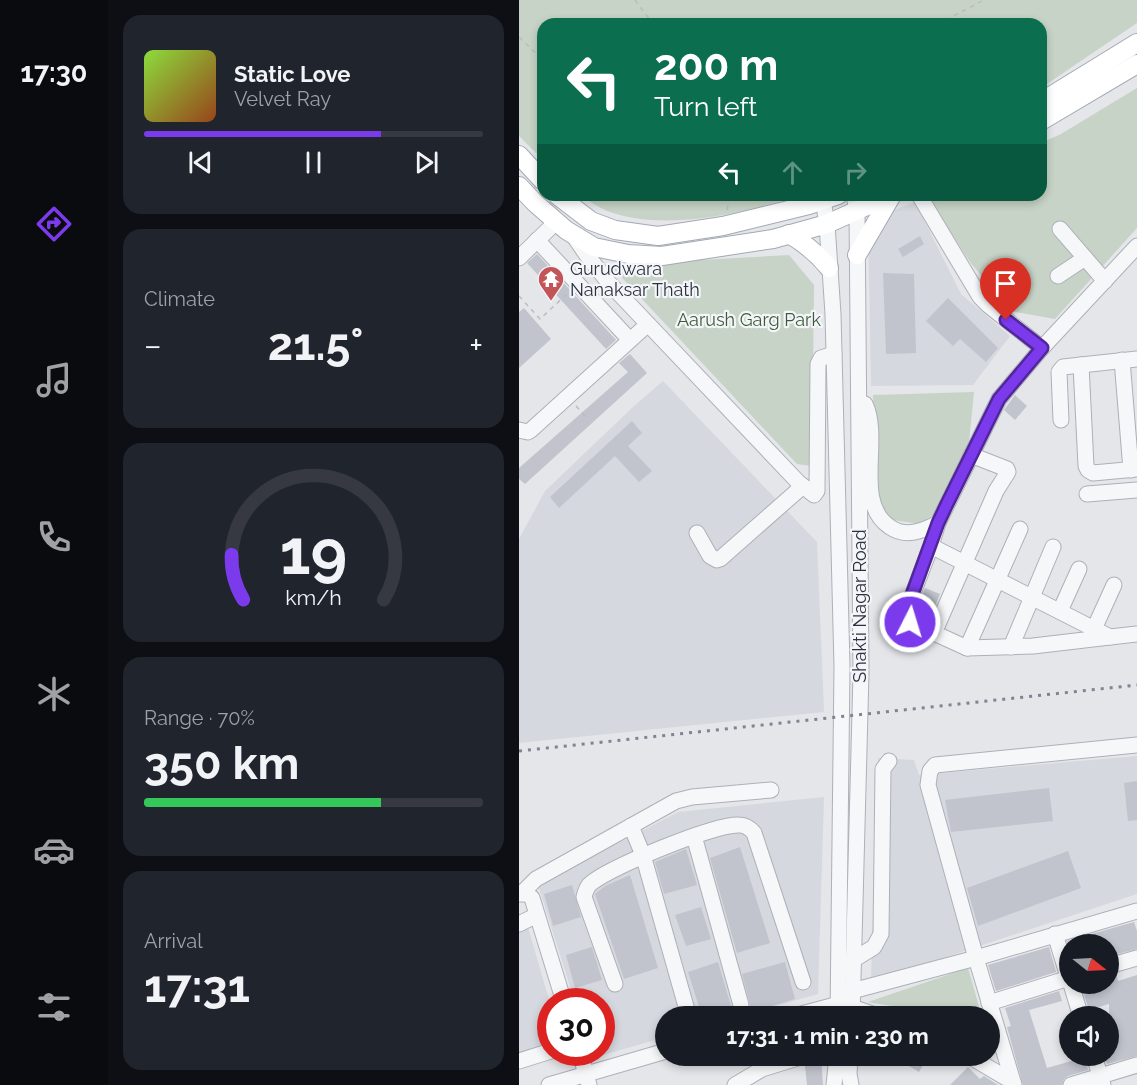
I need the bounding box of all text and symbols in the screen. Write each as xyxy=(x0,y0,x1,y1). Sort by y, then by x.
text: 200 m xyxy=(654,41,778,90)
icon: left xyxy=(555,42,633,120)
text: 17:30 xyxy=(21,57,87,88)
text: Static Love xyxy=(234,61,351,87)
text: Velvet Ray xyxy=(234,87,331,111)
text: Turn left xyxy=(654,91,757,122)
icon: previous xyxy=(184,146,217,179)
icon: pause xyxy=(297,146,330,179)
icon: next xyxy=(410,146,443,179)
icon: left xyxy=(713,156,746,189)
icon: ahead xyxy=(776,156,809,189)
icon: right xyxy=(839,156,872,189)
icon: directions xyxy=(33,203,75,245)
place label: Gurudwara Nanaksar Thath xyxy=(570,258,700,300)
pin xyxy=(980,258,1031,320)
temple icon: Gurudwara Nanaksar Thath xyxy=(536,264,566,302)
icon: arrive xyxy=(989,267,1022,300)
text: Climate xyxy=(144,287,215,311)
park label: Aarush Garg Park xyxy=(677,309,821,330)
text: 21.5° xyxy=(268,318,363,371)
text: − xyxy=(144,326,162,365)
text: + xyxy=(469,326,483,365)
icon: music xyxy=(33,359,75,401)
text: 19 xyxy=(280,515,347,589)
icon: phone xyxy=(33,516,75,558)
street label: Shakti Nagar Road xyxy=(849,529,870,683)
text: km/h xyxy=(285,585,342,610)
position arrow xyxy=(878,590,942,654)
icon: climate xyxy=(33,673,75,715)
text: Range · 70% xyxy=(144,706,255,730)
text: 350 km xyxy=(144,737,299,790)
icon: car xyxy=(33,829,75,871)
text: Arrival xyxy=(144,929,203,953)
north arrow xyxy=(1059,934,1119,994)
map controls xyxy=(1059,934,1119,1066)
text: 17:31 xyxy=(144,960,250,1013)
icon: filters xyxy=(33,986,75,1028)
speed limit sign: 30 xyxy=(537,988,615,1066)
button: sound xyxy=(1059,1006,1119,1066)
text: 17:31 · 1 min · 230 m xyxy=(726,1023,929,1049)

